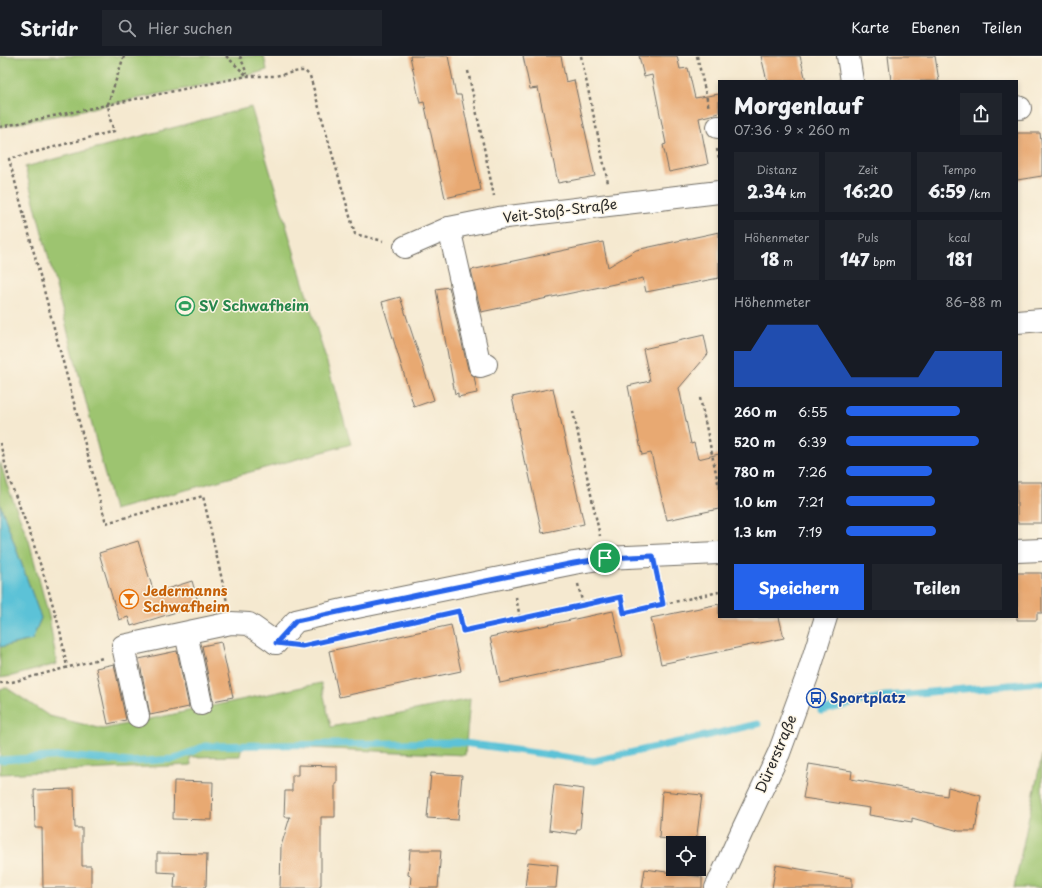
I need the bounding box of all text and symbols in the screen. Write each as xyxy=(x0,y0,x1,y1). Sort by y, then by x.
search box xyxy=(102,10,382,46)
text: Stridr xyxy=(20,14,78,42)
text: Hier suchen xyxy=(148,16,233,39)
icon: search xyxy=(116,17,138,39)
text: Karte xyxy=(851,17,889,38)
text: Ebenen xyxy=(911,17,960,38)
text: Teilen xyxy=(982,17,1022,38)
text: Morgenlauf xyxy=(734,88,863,121)
button: share xyxy=(960,93,1002,135)
text: 07:36 · 9 × 260 m xyxy=(734,120,850,139)
text: Distanz xyxy=(756,161,797,178)
text: Zeit xyxy=(858,161,878,178)
text: Tempo xyxy=(943,161,976,178)
text: 2.34 xyxy=(747,178,786,204)
text: 16:20 xyxy=(843,178,893,204)
text: 6:59 xyxy=(928,178,966,204)
text: km xyxy=(786,185,806,202)
text: /km xyxy=(966,185,991,202)
street label: Veit-Stoß-Straße xyxy=(502,193,618,228)
text: Höhenmeter xyxy=(744,229,809,246)
text: Puls xyxy=(857,229,879,246)
text: kcal xyxy=(948,229,970,246)
text: 18 xyxy=(760,246,779,272)
text: 147 xyxy=(840,246,869,272)
text: 181 xyxy=(946,246,972,272)
text: m xyxy=(779,253,793,270)
text: bpm xyxy=(869,253,896,270)
text: Höhenmeter xyxy=(734,292,811,311)
text: 86–88 m xyxy=(946,292,1002,311)
sports icon: SV Schwafheim xyxy=(174,295,196,317)
place label: SV Schwafheim xyxy=(199,295,309,316)
text: 260 m xyxy=(734,402,777,421)
text: 6:55 xyxy=(798,402,828,421)
text: 520 m xyxy=(734,432,775,451)
text: 6:39 xyxy=(798,432,827,451)
text: 780 m xyxy=(734,462,775,481)
text: 7:26 xyxy=(798,462,827,481)
text: 1.0 km xyxy=(734,492,777,511)
text: 7:21 xyxy=(798,492,824,511)
text: 1.3 km xyxy=(734,522,777,541)
text: 7:19 xyxy=(798,522,822,541)
pin xyxy=(588,541,622,575)
icon: arrive xyxy=(594,547,616,569)
button: Speichern xyxy=(734,564,864,610)
button: Teilen xyxy=(872,564,1002,610)
place label: Jedermanns Schwafheim xyxy=(143,580,230,617)
bar icon: Jedermanns Schwafheim xyxy=(118,588,140,610)
bus stop icon: Sportplatz xyxy=(805,687,827,709)
place label: Sportplatz xyxy=(830,687,906,708)
street label: Dürerstraße xyxy=(750,711,802,796)
map controls xyxy=(666,836,706,876)
button: locate xyxy=(666,836,706,876)

